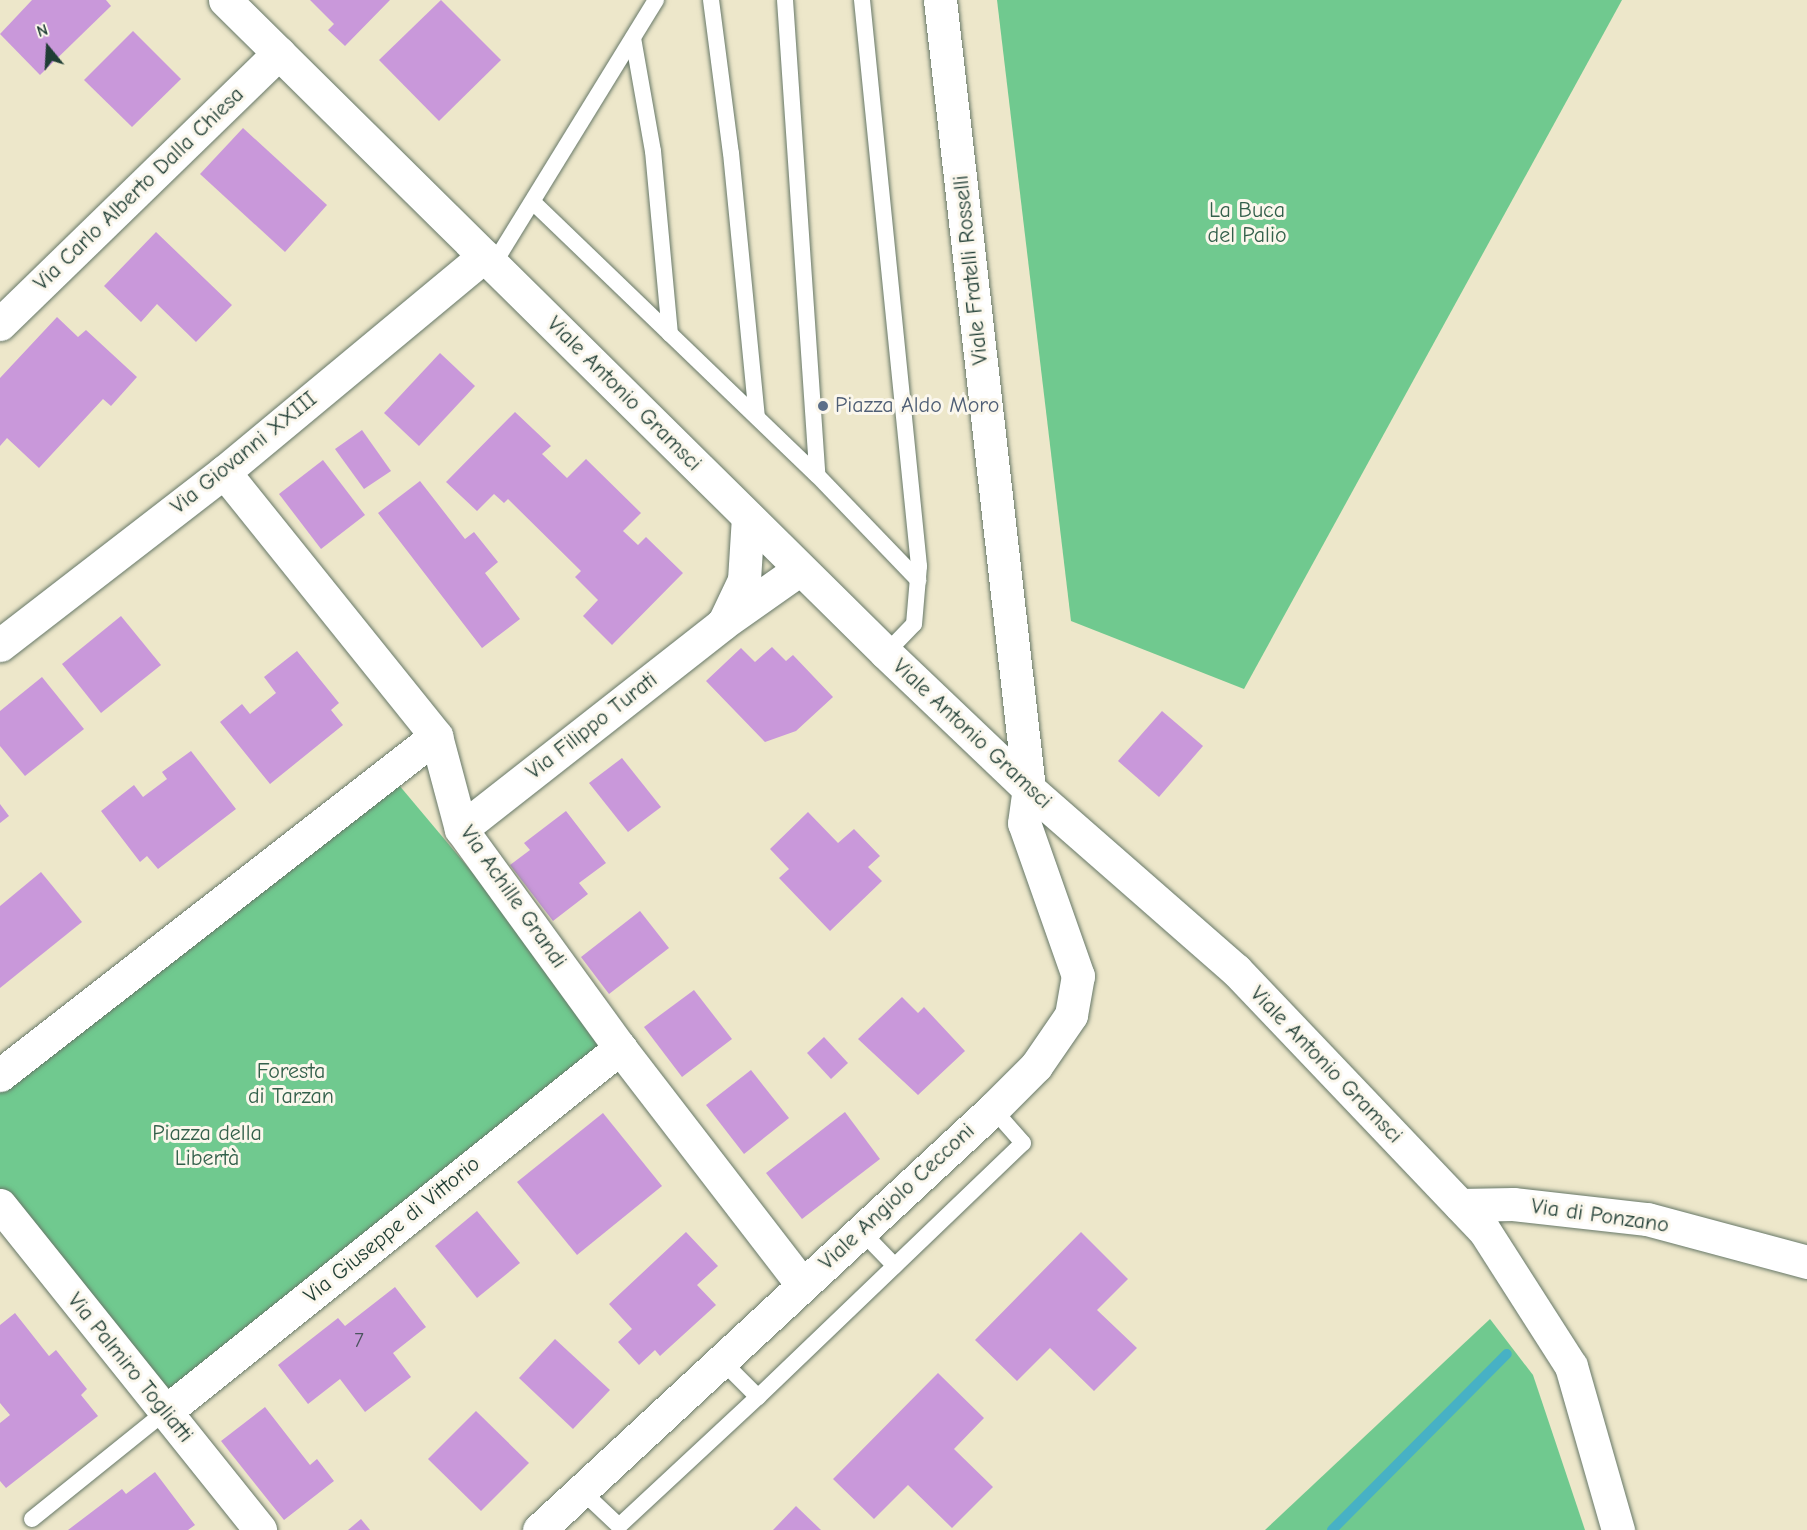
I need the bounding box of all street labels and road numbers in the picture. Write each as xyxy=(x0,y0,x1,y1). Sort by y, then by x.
street label: Via Carlo Alberto Dalla Chiesa xyxy=(28,82,250,296)
street label: Viale Fratelli Rosselli xyxy=(948,174,994,366)
street label: Viale Antonio Gramsci xyxy=(541,311,707,477)
street label: Via Giovanni XXIII xyxy=(166,386,322,520)
street label: Viale Antonio Gramsci xyxy=(887,653,1057,815)
street label: Via Filippo Turati xyxy=(521,667,663,785)
street label: Via Achille Grandi xyxy=(454,821,572,973)
street label: Viale Antonio Gramsci xyxy=(1244,981,1408,1149)
street label: Viale Angiolo Cecconi xyxy=(814,1118,980,1276)
street label: Via Giuseppe di Vittorio xyxy=(299,1151,485,1309)
street label: Via di Ponzano xyxy=(1529,1193,1671,1239)
street label: Via Palmiro Togliatti xyxy=(62,1288,198,1448)

